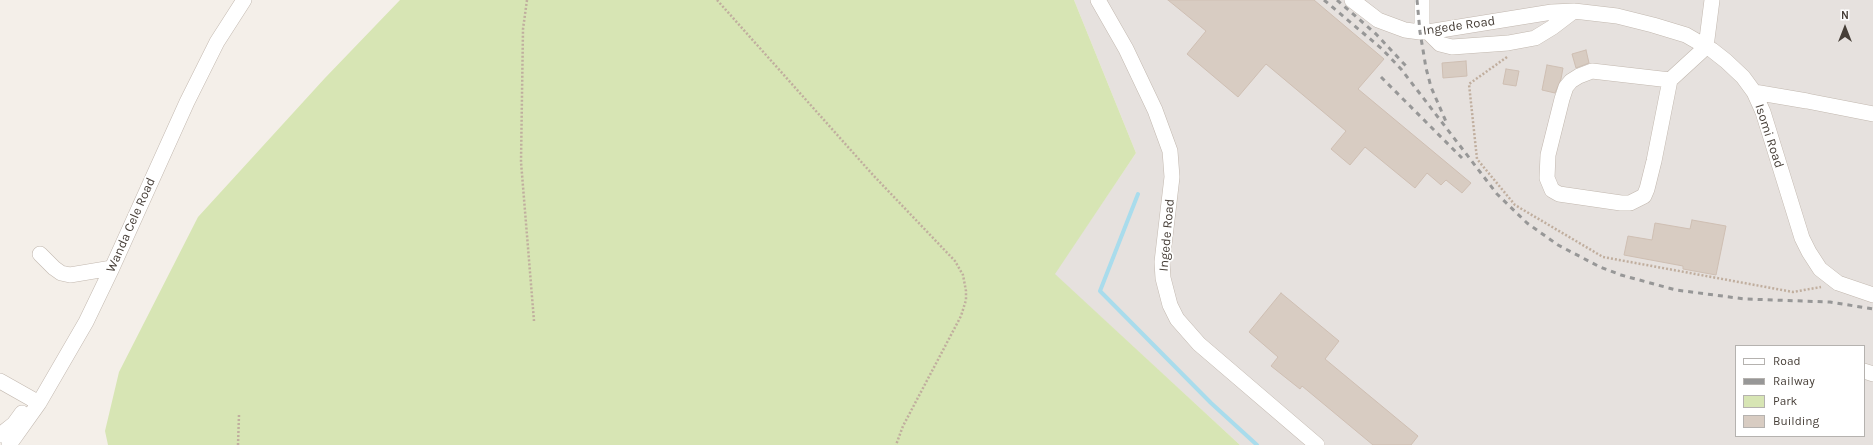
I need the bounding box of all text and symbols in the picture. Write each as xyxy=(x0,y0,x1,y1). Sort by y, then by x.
north arrow xyxy=(1825,8,1865,48)
text: N xyxy=(1841,9,1849,22)
street label: Ingede Road xyxy=(1422,13,1496,39)
street label: Isomi Road xyxy=(1751,102,1787,170)
street label: Wanda Cele Road xyxy=(103,175,159,275)
street label: Ingede Road xyxy=(1156,198,1178,272)
legend xyxy=(1735,345,1865,437)
text: Road xyxy=(1773,354,1801,368)
text: Railway xyxy=(1773,374,1815,388)
text: Park xyxy=(1773,394,1797,408)
text: Building xyxy=(1773,414,1819,428)

